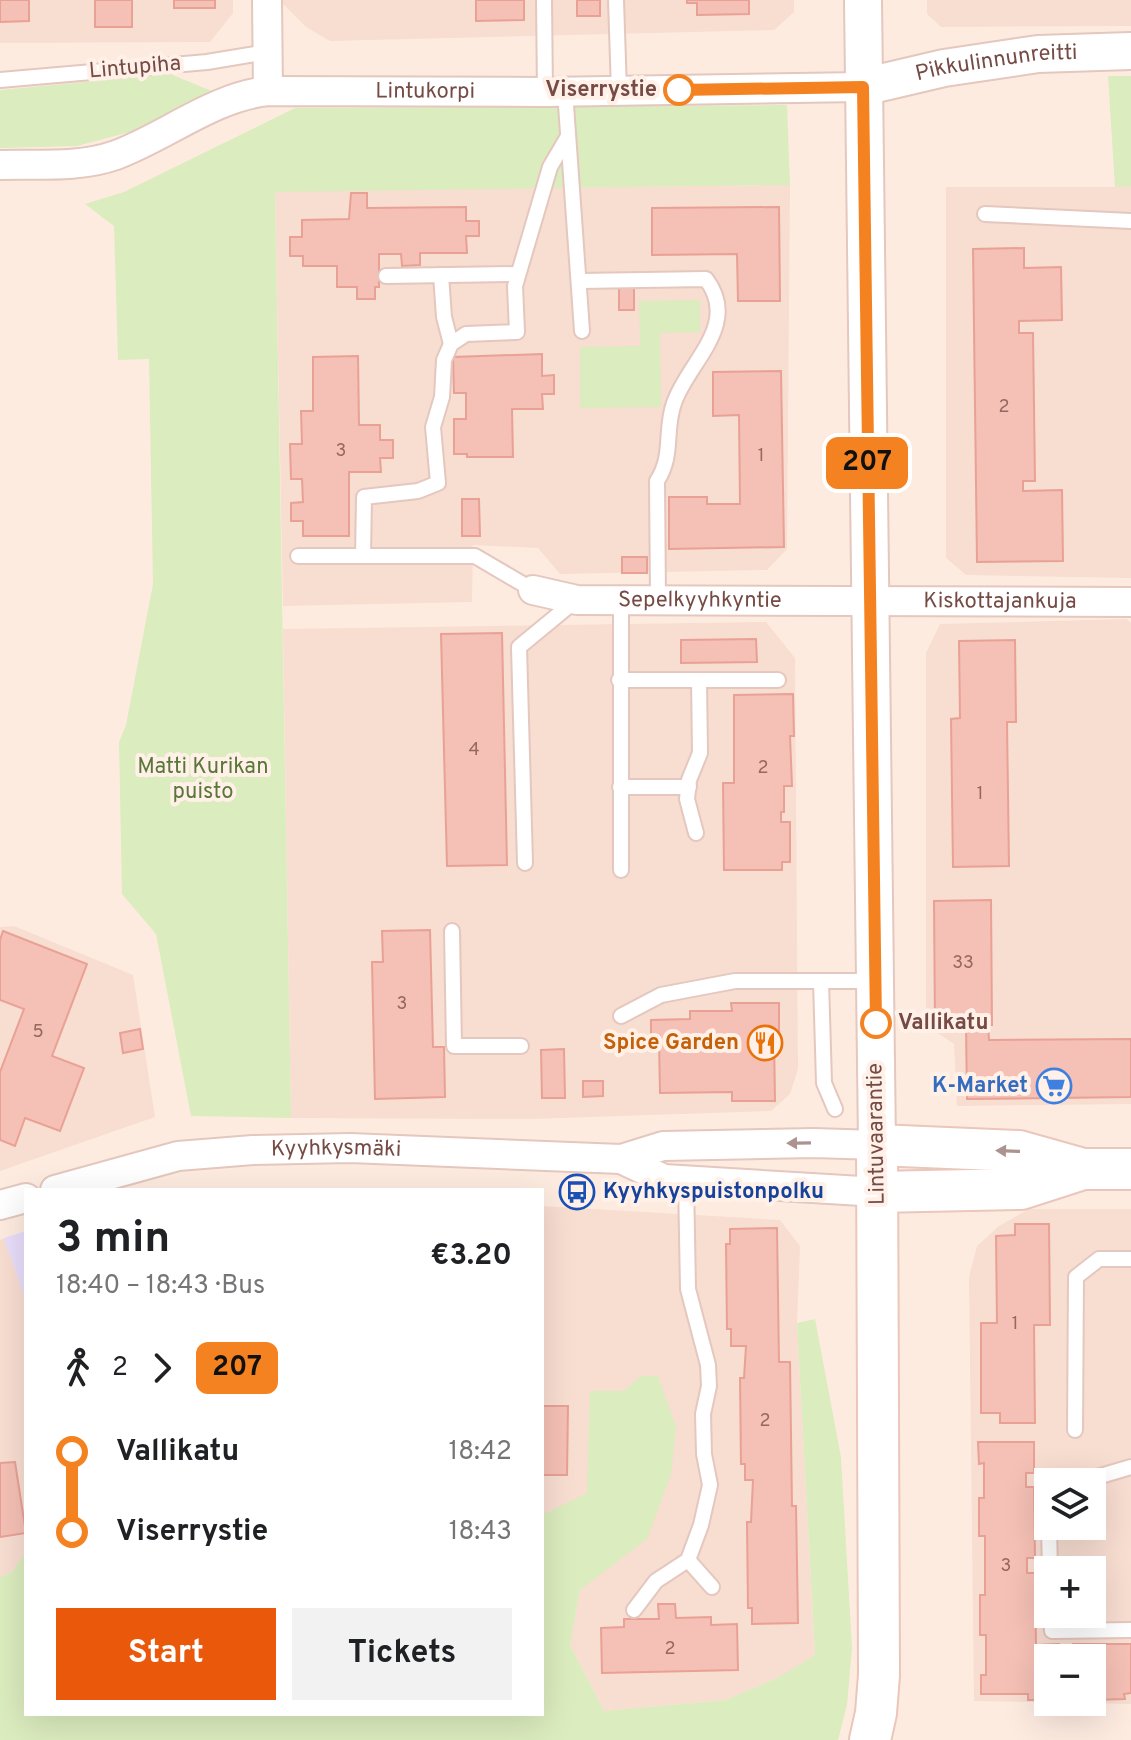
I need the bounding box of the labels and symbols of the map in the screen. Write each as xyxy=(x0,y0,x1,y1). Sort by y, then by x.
street label: Pikkulinnunreitti xyxy=(913,39,1078,88)
street label: Lintupiha xyxy=(88,51,182,85)
marker: Viserrystie xyxy=(664,75,694,105)
place label: Viserrystie xyxy=(545,77,657,104)
street label: Lintukorpi xyxy=(375,78,475,105)
house number: 2 xyxy=(998,396,1010,419)
line badge: 207 xyxy=(821,437,913,489)
house number: 3 xyxy=(336,440,346,463)
house number: 1 xyxy=(758,445,764,468)
street label: Sepelkyyhkyntie xyxy=(618,587,782,614)
street label: Kiskottajankuja xyxy=(923,588,1077,615)
house number: 4 xyxy=(468,739,480,762)
park label: Matti Kurikan puisto xyxy=(137,754,269,806)
house number: 2 xyxy=(757,757,769,780)
house number: 1 xyxy=(977,783,983,806)
house number: 33 xyxy=(952,952,974,975)
house number: 3 xyxy=(397,993,407,1016)
marker: Vallikatu xyxy=(861,1008,891,1038)
place label: Vallikatu xyxy=(898,1010,988,1037)
house number: 5 xyxy=(32,1021,44,1044)
restaurant icon: Spice Garden xyxy=(746,1024,784,1062)
place label: Spice Garden xyxy=(603,1030,739,1057)
street label: Lintuvaarantie xyxy=(862,1063,892,1205)
supermarket icon: K-Market xyxy=(1035,1067,1073,1105)
place label: K-Market xyxy=(932,1073,1028,1100)
street label: Kyyhkysmäki xyxy=(271,1134,402,1164)
one-way arrow xyxy=(786,1137,811,1150)
one-way arrow xyxy=(995,1145,1020,1158)
bus stop icon: Kyyhkyspuistonpolku xyxy=(558,1173,596,1211)
place label: Kyyhkyspuistonpolku xyxy=(603,1179,824,1206)
house number: 1 xyxy=(1012,1313,1018,1336)
house number: 2 xyxy=(759,1410,771,1433)
house number: 3 xyxy=(1001,1555,1011,1578)
house number: 2 xyxy=(664,1638,676,1661)

